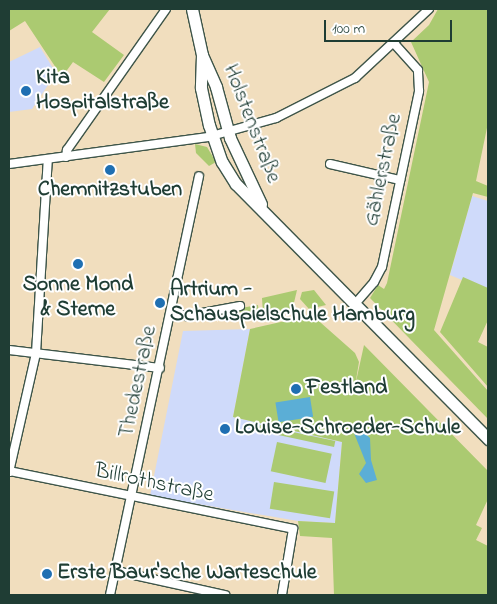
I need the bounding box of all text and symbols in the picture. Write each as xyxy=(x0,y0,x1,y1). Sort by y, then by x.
scale bar xyxy=(327,10,454,42)
text: 100 m xyxy=(332,18,365,40)
street label: Holstenstraße xyxy=(216,61,286,187)
place label: Kita Hospitalstraße xyxy=(36,65,169,116)
marker: Kita Hospitalstraße xyxy=(20,85,32,97)
street label: Gählerstraße xyxy=(359,111,409,229)
marker: Chemnitzstuben xyxy=(104,164,116,176)
place label: Chemnitzstuben xyxy=(38,178,182,204)
marker: Sonne Mond & Sterne xyxy=(72,258,84,270)
place label: Sonne Mond & Sterne xyxy=(23,272,133,324)
place label: Artrium - Schauspielschule Hamburg xyxy=(170,277,415,328)
marker: Artrium - Schauspielschule Hamburg xyxy=(154,297,166,309)
street label: Thedestraße xyxy=(114,324,164,440)
place label: Festland xyxy=(306,376,387,402)
marker: Festland xyxy=(290,383,302,395)
place label: Louise-Schroeder-Schule xyxy=(235,416,461,442)
marker: Louise-Schroeder-Schule xyxy=(219,423,231,435)
street label: Billrothstraße xyxy=(92,459,216,509)
place label: Erste Baur'sche Warteschule xyxy=(57,561,317,587)
marker: Erste Baur'sche Warteschule xyxy=(41,568,53,580)

